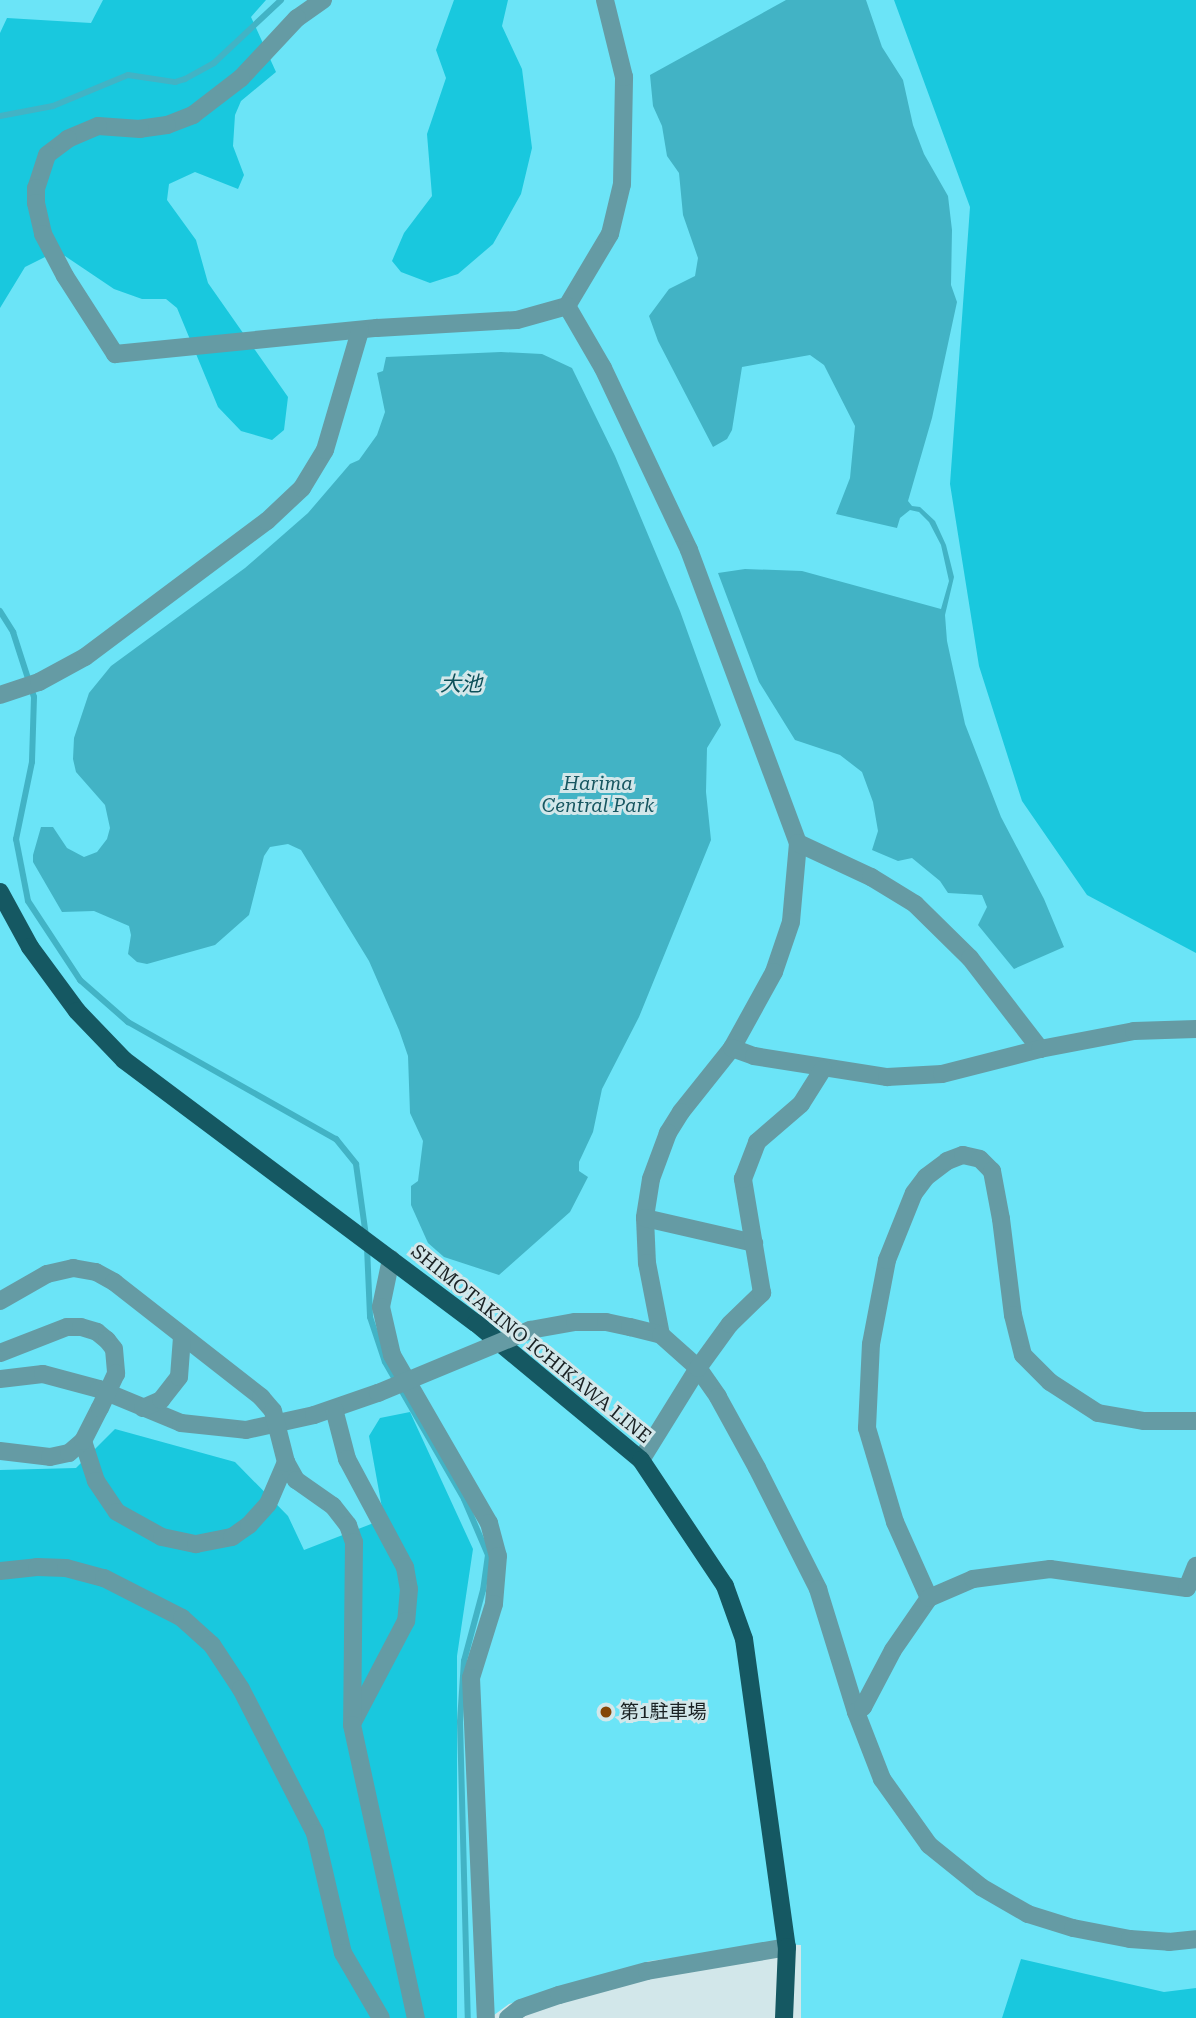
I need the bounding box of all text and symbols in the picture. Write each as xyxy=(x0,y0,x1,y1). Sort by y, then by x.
water label: 大池 xyxy=(440,671,482,697)
park label: Harima Central Park xyxy=(542,773,654,817)
street label: SHIMOTAKINO ICHIKAWA LINE xyxy=(406,1240,656,1448)
place label: 第1駐車場 xyxy=(620,1701,707,1723)
marker: 第1駐車場 xyxy=(598,1704,614,1720)

